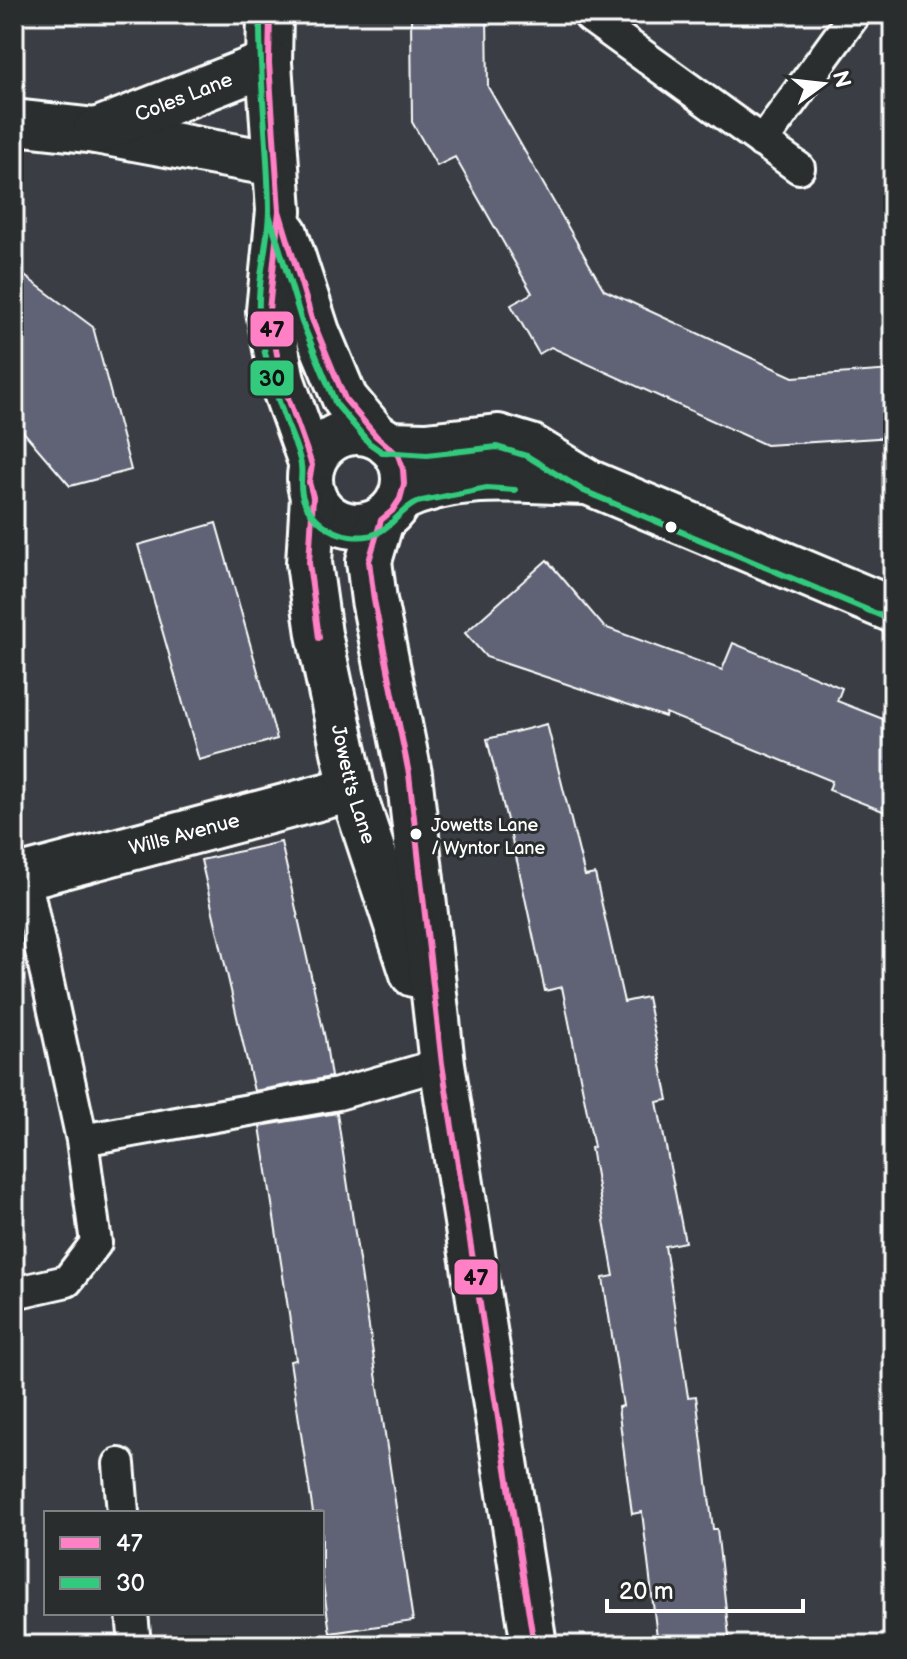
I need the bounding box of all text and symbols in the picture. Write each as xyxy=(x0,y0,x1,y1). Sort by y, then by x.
north arrow xyxy=(783,44,863,124)
street label: Coles Lane xyxy=(132,68,236,127)
text: N xyxy=(826,68,856,91)
line badge: 47 xyxy=(249,310,295,348)
text: 47 xyxy=(259,317,285,344)
line badge: 30 xyxy=(249,359,295,397)
text: 30 xyxy=(259,366,285,393)
unlabelled marker xyxy=(663,519,679,535)
street label: Jowett's Lane xyxy=(326,723,380,847)
street label: Wills Avenue xyxy=(126,808,242,861)
place label: Jowetts Lane / Wyntor Lane xyxy=(431,815,545,859)
marker: Jowetts Lane / Wyntor Lane xyxy=(408,826,424,842)
line badge: 47 xyxy=(453,1258,499,1296)
text: 47 xyxy=(463,1265,489,1292)
legend xyxy=(44,1511,324,1615)
text: 47 xyxy=(116,1529,143,1558)
scale bar xyxy=(607,1563,803,1613)
text: 30 xyxy=(116,1569,145,1598)
text: 20 m xyxy=(619,1577,674,1606)

